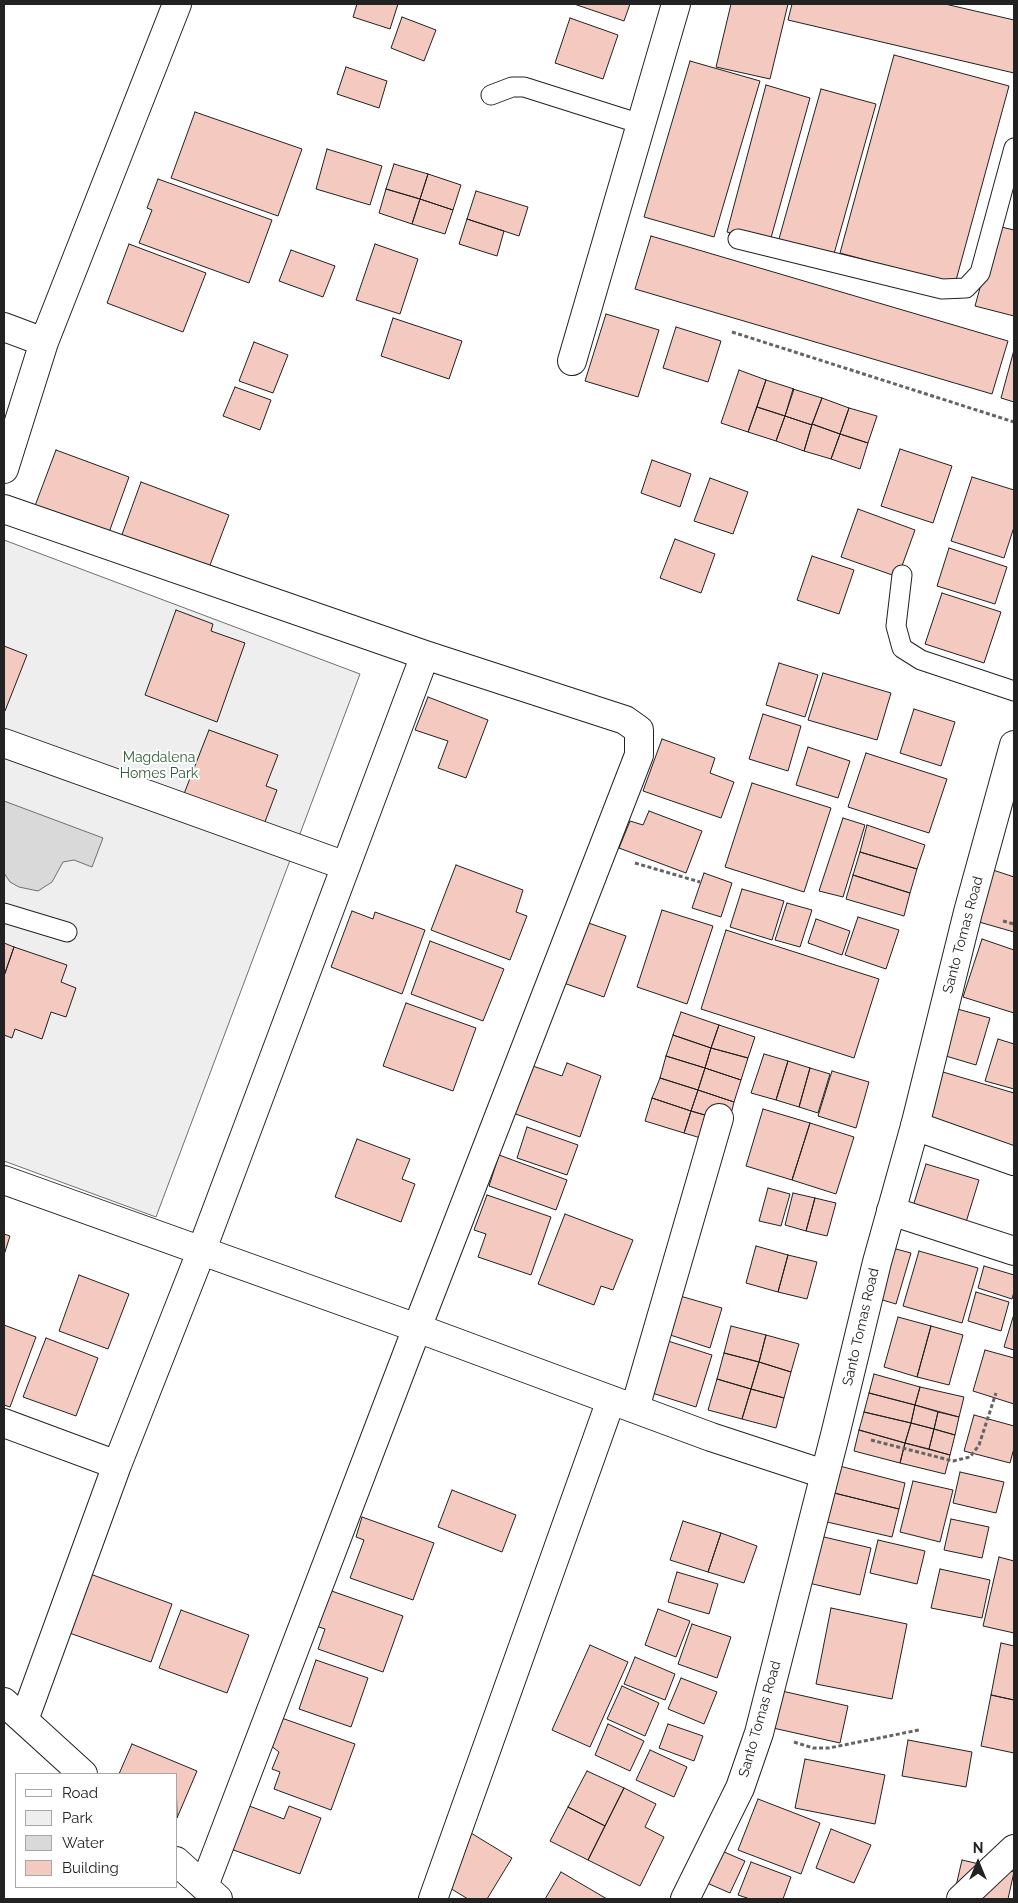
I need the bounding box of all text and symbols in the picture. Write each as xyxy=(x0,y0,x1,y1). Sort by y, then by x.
park label: Magdalena Homes Park xyxy=(120,750,198,782)
street label: Santo Tomas Road xyxy=(939,875,987,995)
street label: Santo Tomas Road xyxy=(839,1266,883,1388)
street label: Santo Tomas Road xyxy=(735,1659,785,1779)
legend xyxy=(15,1773,178,1888)
text: Road xyxy=(62,1784,98,1802)
text: Park xyxy=(62,1809,93,1827)
text: Water xyxy=(62,1834,104,1852)
north arrow xyxy=(953,1838,1003,1888)
text: N xyxy=(973,1840,983,1856)
text: Building xyxy=(62,1859,119,1877)

